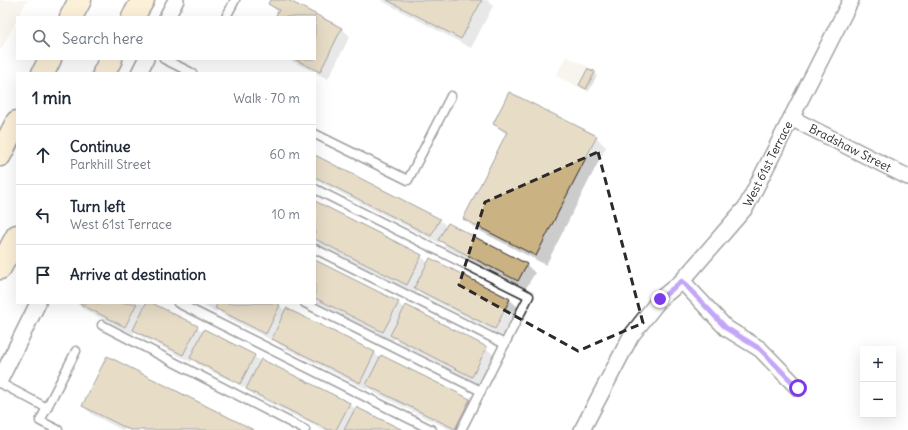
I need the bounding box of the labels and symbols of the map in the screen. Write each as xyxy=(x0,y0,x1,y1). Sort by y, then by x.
street label: West 61st Terrace xyxy=(740,118,796,209)
street label: Bradshaw Street xyxy=(807,120,894,175)
route end xyxy=(651,290,669,308)
route start xyxy=(789,379,807,397)

